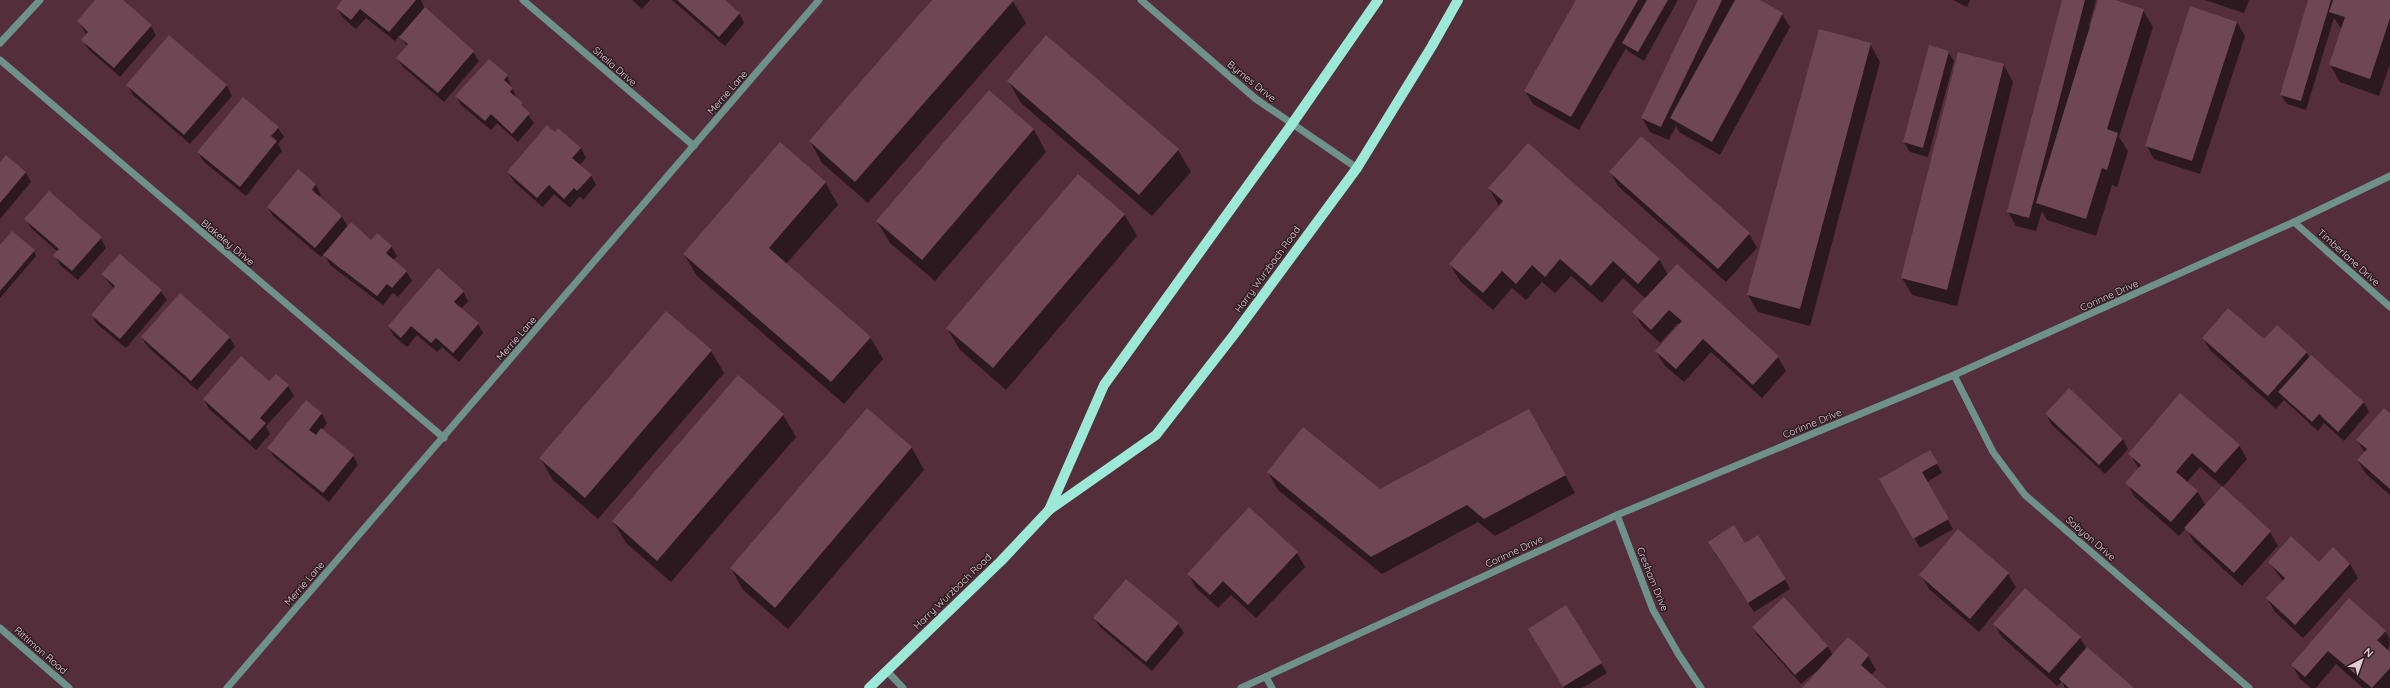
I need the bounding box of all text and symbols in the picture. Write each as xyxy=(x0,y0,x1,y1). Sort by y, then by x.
street label: Sheila Drive xyxy=(590,44,640,89)
street label: Byrnes Drive xyxy=(1225,58,1279,105)
street label: Merrie Lane xyxy=(704,67,751,117)
street label: Blakeley Drive xyxy=(198,216,257,269)
street label: Harry Wurzbach Road xyxy=(1232,223,1303,315)
street label: Timberlane Drive xyxy=(2315,226,2383,289)
street label: Corinne Drive xyxy=(2078,277,2141,314)
street label: Merrie Lane xyxy=(493,313,540,363)
street label: Corinne Drive xyxy=(1781,406,1844,441)
street label: Sabyan Drive xyxy=(2063,513,2119,564)
street label: Corinne Drive xyxy=(1483,532,1546,571)
street label: Cresham Drive xyxy=(1634,545,1671,614)
street label: Harry Wurzbach Road xyxy=(911,551,994,632)
street label: Merrie Lane xyxy=(281,558,328,608)
street label: Rittiman Road xyxy=(11,624,70,677)
north arrow xyxy=(2342,640,2382,680)
text: N xyxy=(2361,645,2376,660)

